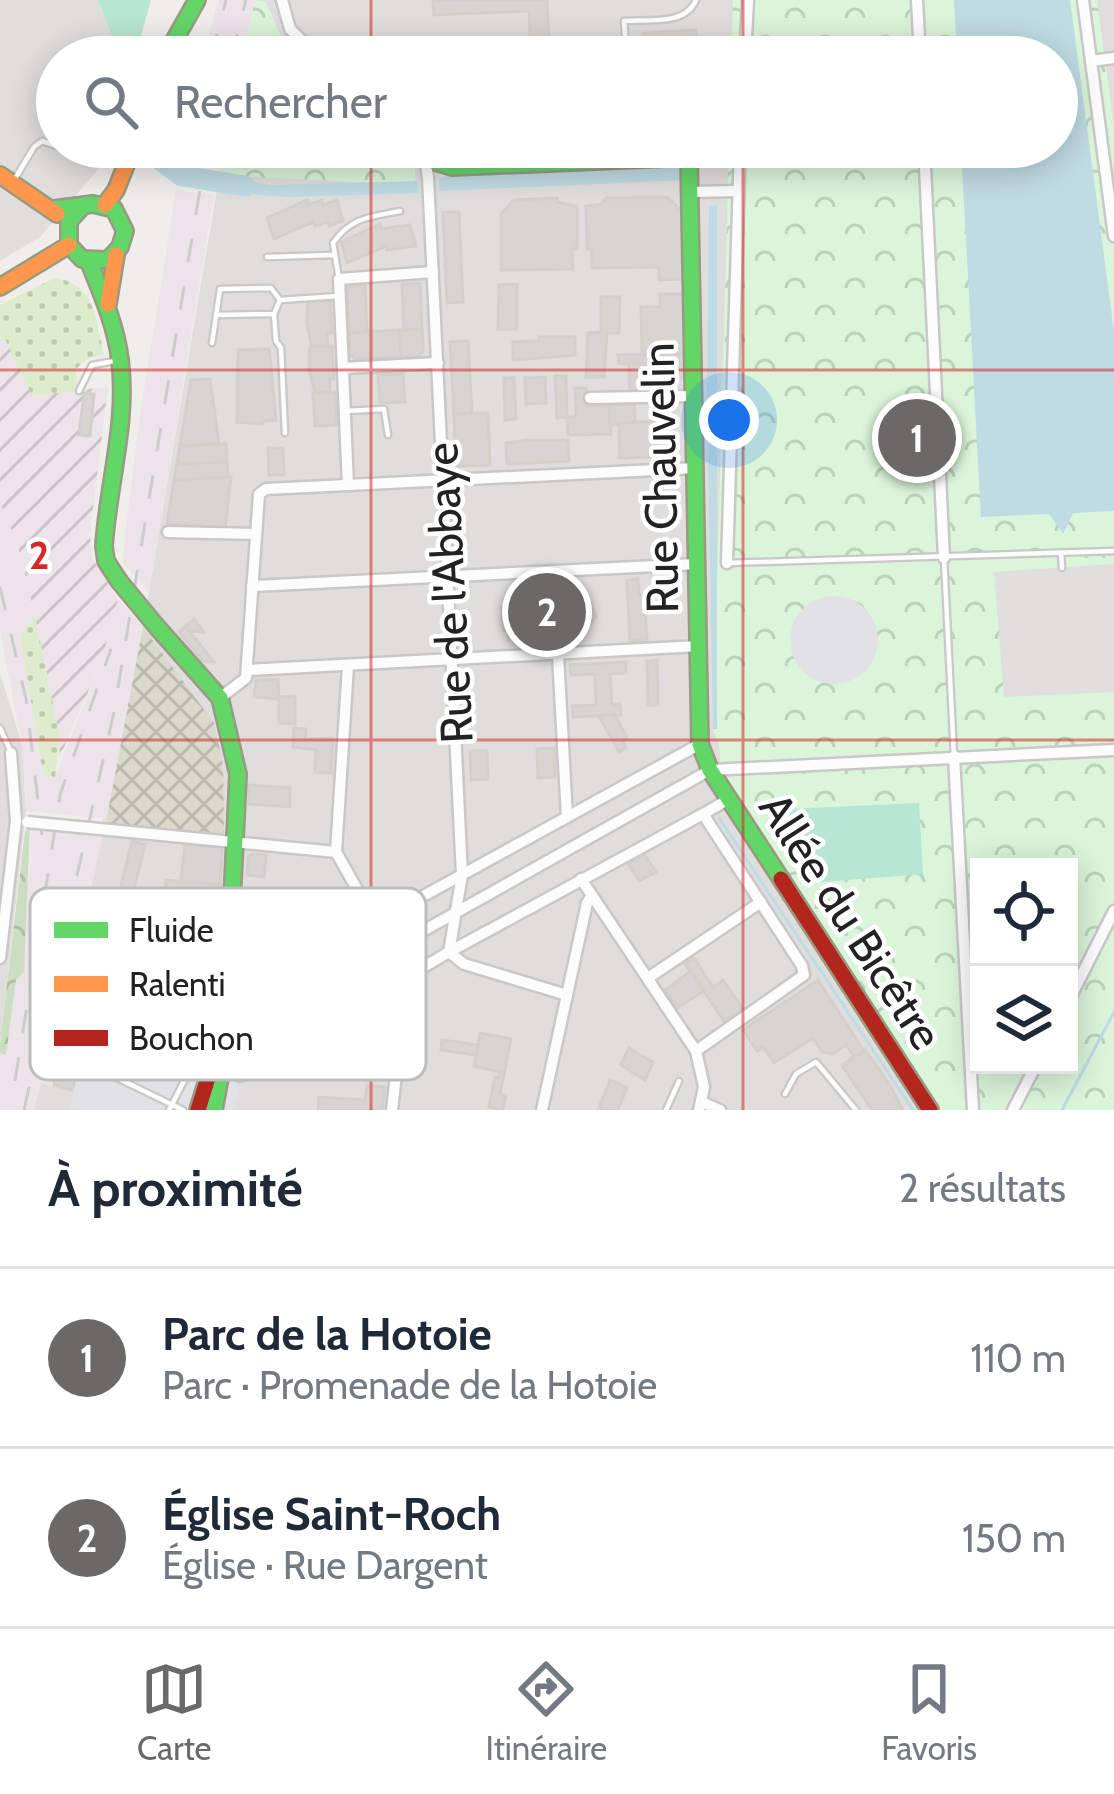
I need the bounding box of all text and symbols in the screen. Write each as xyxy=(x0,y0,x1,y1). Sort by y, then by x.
search box xyxy=(36,36,1078,168)
icon: search xyxy=(78,69,144,135)
text: Rechercher xyxy=(174,75,387,129)
street label: Rue Chauvelin xyxy=(631,342,689,614)
your location xyxy=(699,390,759,450)
pin: 1 xyxy=(878,393,956,483)
street label: Rue de l'Abbaye xyxy=(414,441,484,745)
text: 2 xyxy=(29,531,49,579)
pin: 2 xyxy=(508,567,586,657)
street label: Allée du Bicêtre xyxy=(748,783,954,1059)
map controls xyxy=(970,858,1078,1074)
button: locate xyxy=(970,858,1078,966)
legend xyxy=(30,888,426,1080)
text: Fluide xyxy=(129,910,214,950)
text: Ralenti xyxy=(129,964,225,1004)
button: layers xyxy=(970,966,1078,1074)
text: Bouchon xyxy=(129,1018,254,1058)
text: À proximité xyxy=(48,1157,303,1219)
text: 2 résultats xyxy=(899,1164,1066,1212)
text: Parc de la Hotoie xyxy=(162,1307,492,1361)
text: 1 xyxy=(80,1334,94,1382)
text: 110 m xyxy=(970,1334,1066,1382)
text: Parc · Promenade de la Hotoie xyxy=(162,1361,657,1409)
text: Église Saint-Roch xyxy=(162,1487,501,1541)
text: 2 xyxy=(77,1514,97,1562)
text: 150 m xyxy=(962,1514,1066,1562)
text: Église · Rue Dargent xyxy=(162,1541,488,1589)
tab: Carte xyxy=(137,1656,212,1768)
tab: Itinéraire xyxy=(486,1656,607,1768)
tab: Favoris xyxy=(881,1656,977,1768)

